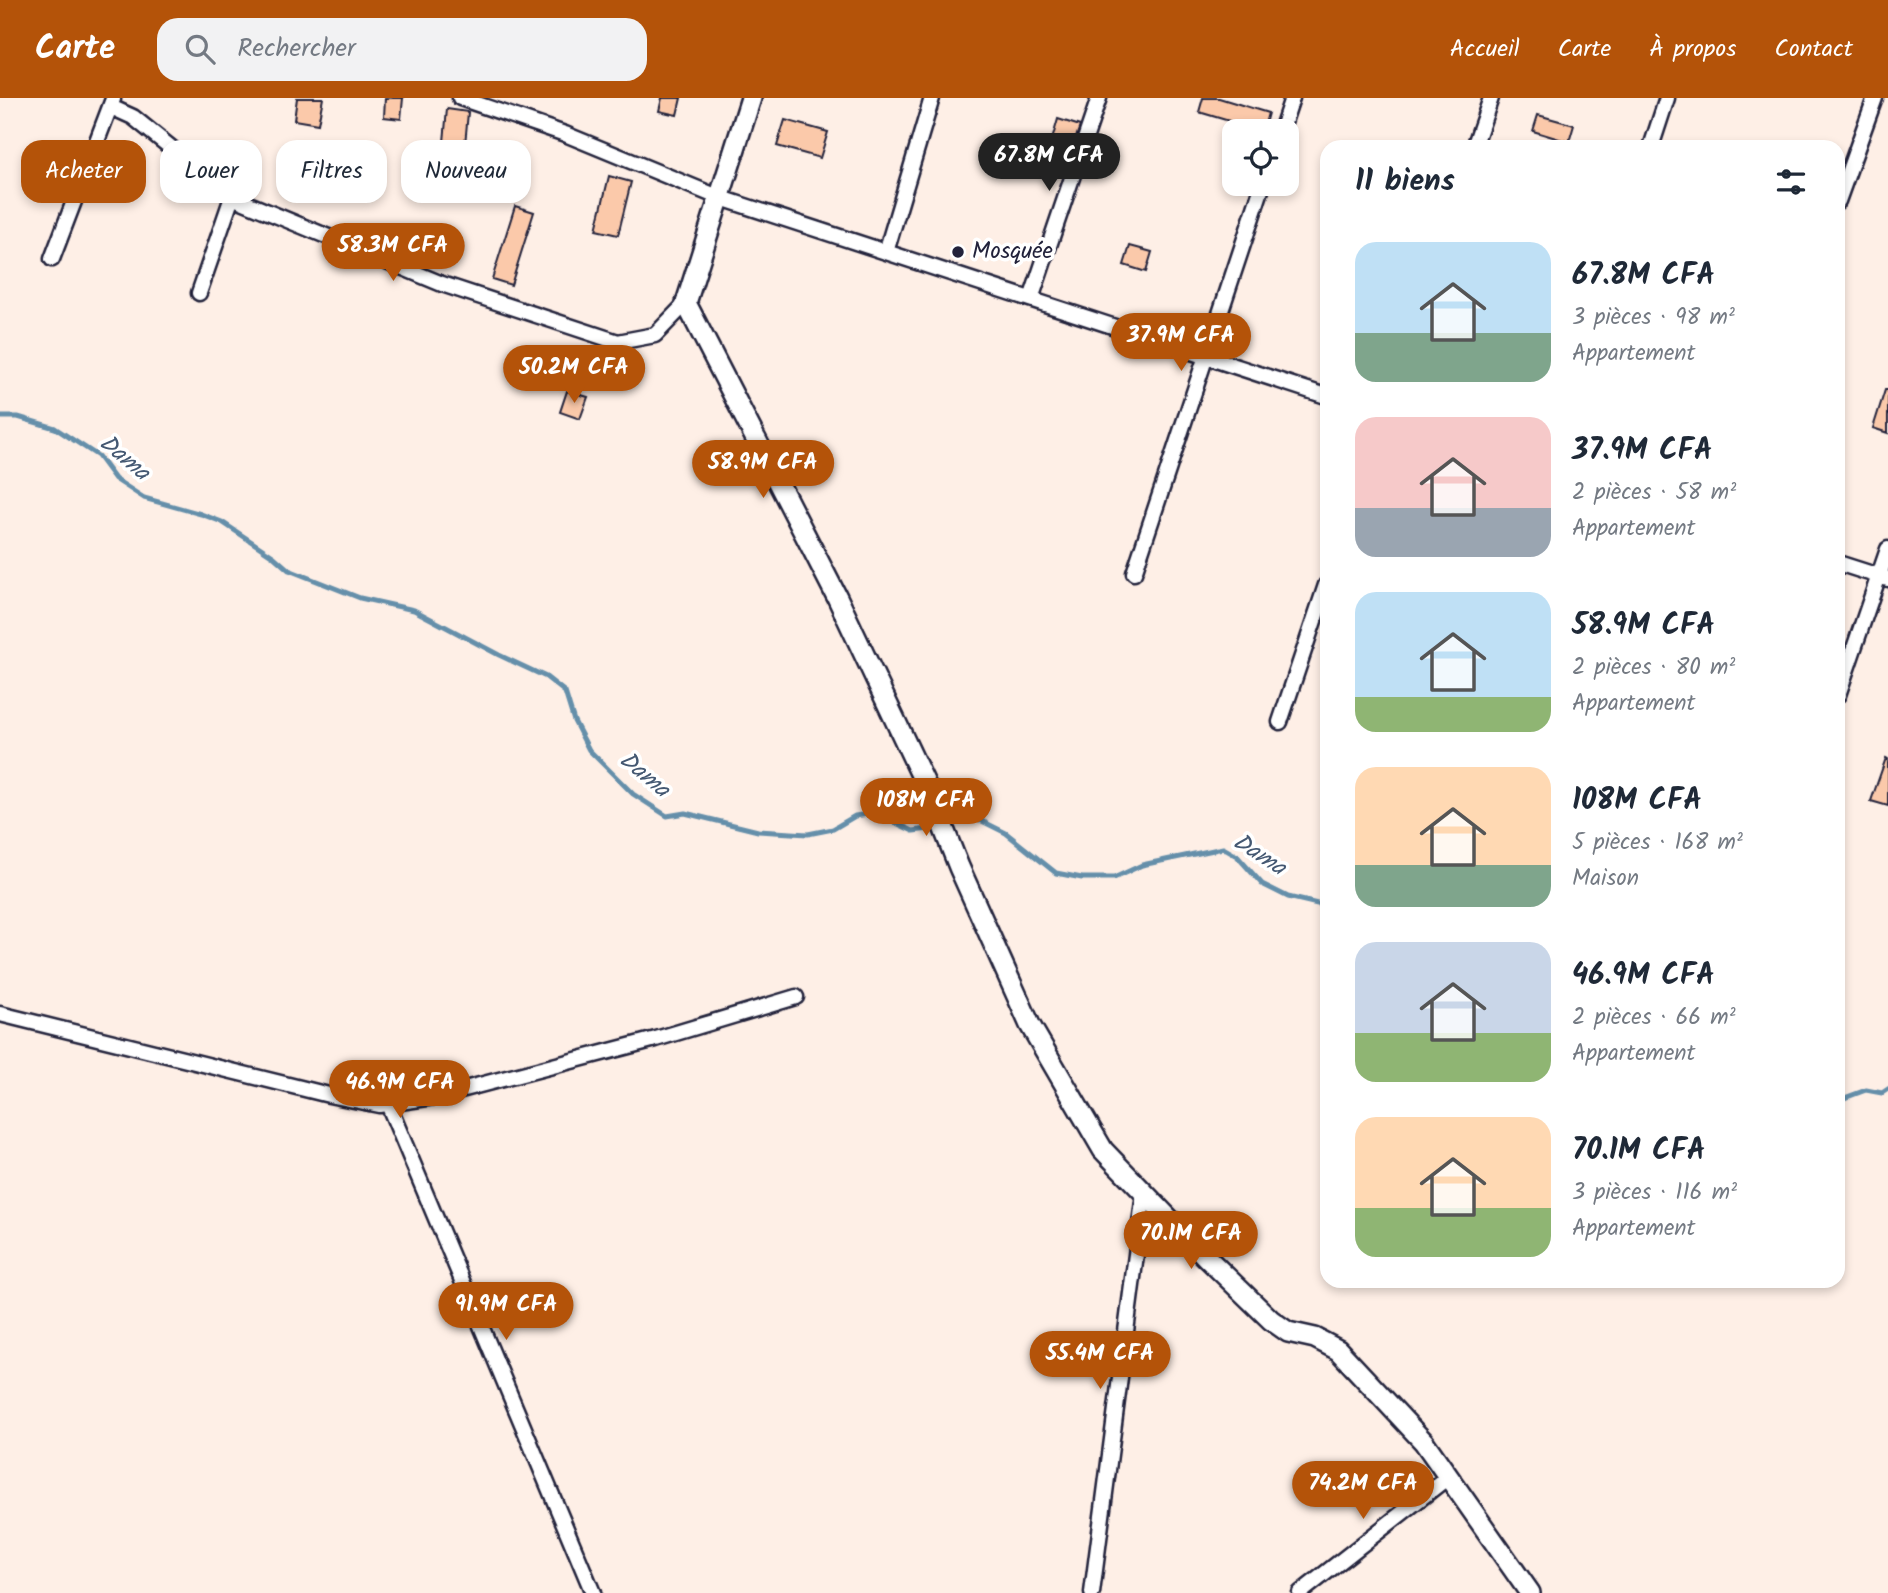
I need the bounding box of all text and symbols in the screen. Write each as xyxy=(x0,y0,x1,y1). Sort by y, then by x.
search box xyxy=(157,18,647,81)
text: Carte xyxy=(35,23,115,76)
text: Rechercher xyxy=(237,28,356,70)
icon: search xyxy=(181,30,219,68)
text: Accueil xyxy=(1450,30,1520,69)
text: Carte xyxy=(1558,30,1611,69)
text: À propos xyxy=(1649,30,1736,69)
text: Contact xyxy=(1774,30,1853,69)
map controls xyxy=(1222,119,1299,196)
button: locate xyxy=(1222,119,1299,196)
pin: 67.8M CFA xyxy=(969,134,1129,193)
text: 67.8M CFA xyxy=(994,138,1104,174)
chip: Acheter xyxy=(21,140,146,203)
chip: Louer xyxy=(160,140,262,203)
chip: Filtres xyxy=(276,140,387,203)
chip: Nouveau xyxy=(401,140,531,203)
text: 11 biens xyxy=(1355,158,1455,206)
icon: filters xyxy=(1772,163,1810,201)
pin: 58.3M CFA xyxy=(313,223,473,283)
text: 58.3M CFA xyxy=(338,228,448,264)
place label: Mosquée xyxy=(972,234,1053,270)
marker: Mosquée xyxy=(950,244,966,260)
text: 67.8M CFA xyxy=(1572,252,1715,300)
icon: home xyxy=(1411,270,1495,354)
text: 3 pièces · 98 m² xyxy=(1572,300,1735,336)
pin: 37.9M CFA xyxy=(1101,314,1261,373)
text: 37.9M CFA xyxy=(1127,318,1235,354)
text: Appartement xyxy=(1572,336,1695,372)
pin: 50.2M CFA xyxy=(494,345,654,405)
text: 50.2M CFA xyxy=(519,350,629,386)
water label: Dama xyxy=(90,425,160,492)
text: 37.9M CFA xyxy=(1572,427,1713,475)
pin: 58.9M CFA xyxy=(683,440,843,500)
text: 58.9M CFA xyxy=(708,445,818,481)
icon: home xyxy=(1411,445,1495,529)
text: 2 pièces · 58 m² xyxy=(1572,475,1736,511)
text: Appartement xyxy=(1572,511,1695,547)
text: 58.9M CFA xyxy=(1572,602,1715,650)
icon: home xyxy=(1411,620,1495,704)
text: 2 pièces · 80 m² xyxy=(1572,650,1735,686)
text: Appartement xyxy=(1572,686,1695,722)
water label: Dama xyxy=(610,742,680,809)
text: 108M CFA xyxy=(1572,777,1702,825)
pin: 108M CFA xyxy=(854,778,998,838)
text: 108M CFA xyxy=(876,783,976,819)
icon: home xyxy=(1411,795,1495,879)
water label: Dama xyxy=(1224,823,1295,888)
text: 5 pièces · 168 m² xyxy=(1572,825,1743,861)
text: Maison xyxy=(1572,861,1639,897)
text: 46.9M CFA xyxy=(1572,952,1715,1000)
icon: home xyxy=(1411,970,1495,1054)
text: 2 pièces · 66 m² xyxy=(1572,1000,1736,1036)
text: Appartement xyxy=(1572,1036,1695,1072)
pin: 46.9M CFA xyxy=(320,1060,480,1120)
text: 46.9M CFA xyxy=(345,1065,455,1101)
text: 70.1M CFA xyxy=(1572,1127,1706,1175)
icon: home xyxy=(1411,1145,1495,1229)
text: 3 pièces · 116 m² xyxy=(1572,1175,1737,1211)
text: Appartement xyxy=(1572,1211,1695,1247)
pin: 70.1M CFA xyxy=(1111,1212,1271,1271)
text: 70.1M CFA xyxy=(1140,1216,1242,1252)
pin: 91.9M CFA xyxy=(426,1282,586,1342)
text: 91.9M CFA xyxy=(454,1287,558,1323)
pin: 55.4M CFA xyxy=(1020,1332,1180,1391)
text: 55.4M CFA xyxy=(1046,1336,1154,1372)
pin: 74.2M CFA xyxy=(1283,1462,1443,1521)
text: 74.2M CFA xyxy=(1308,1466,1418,1502)

